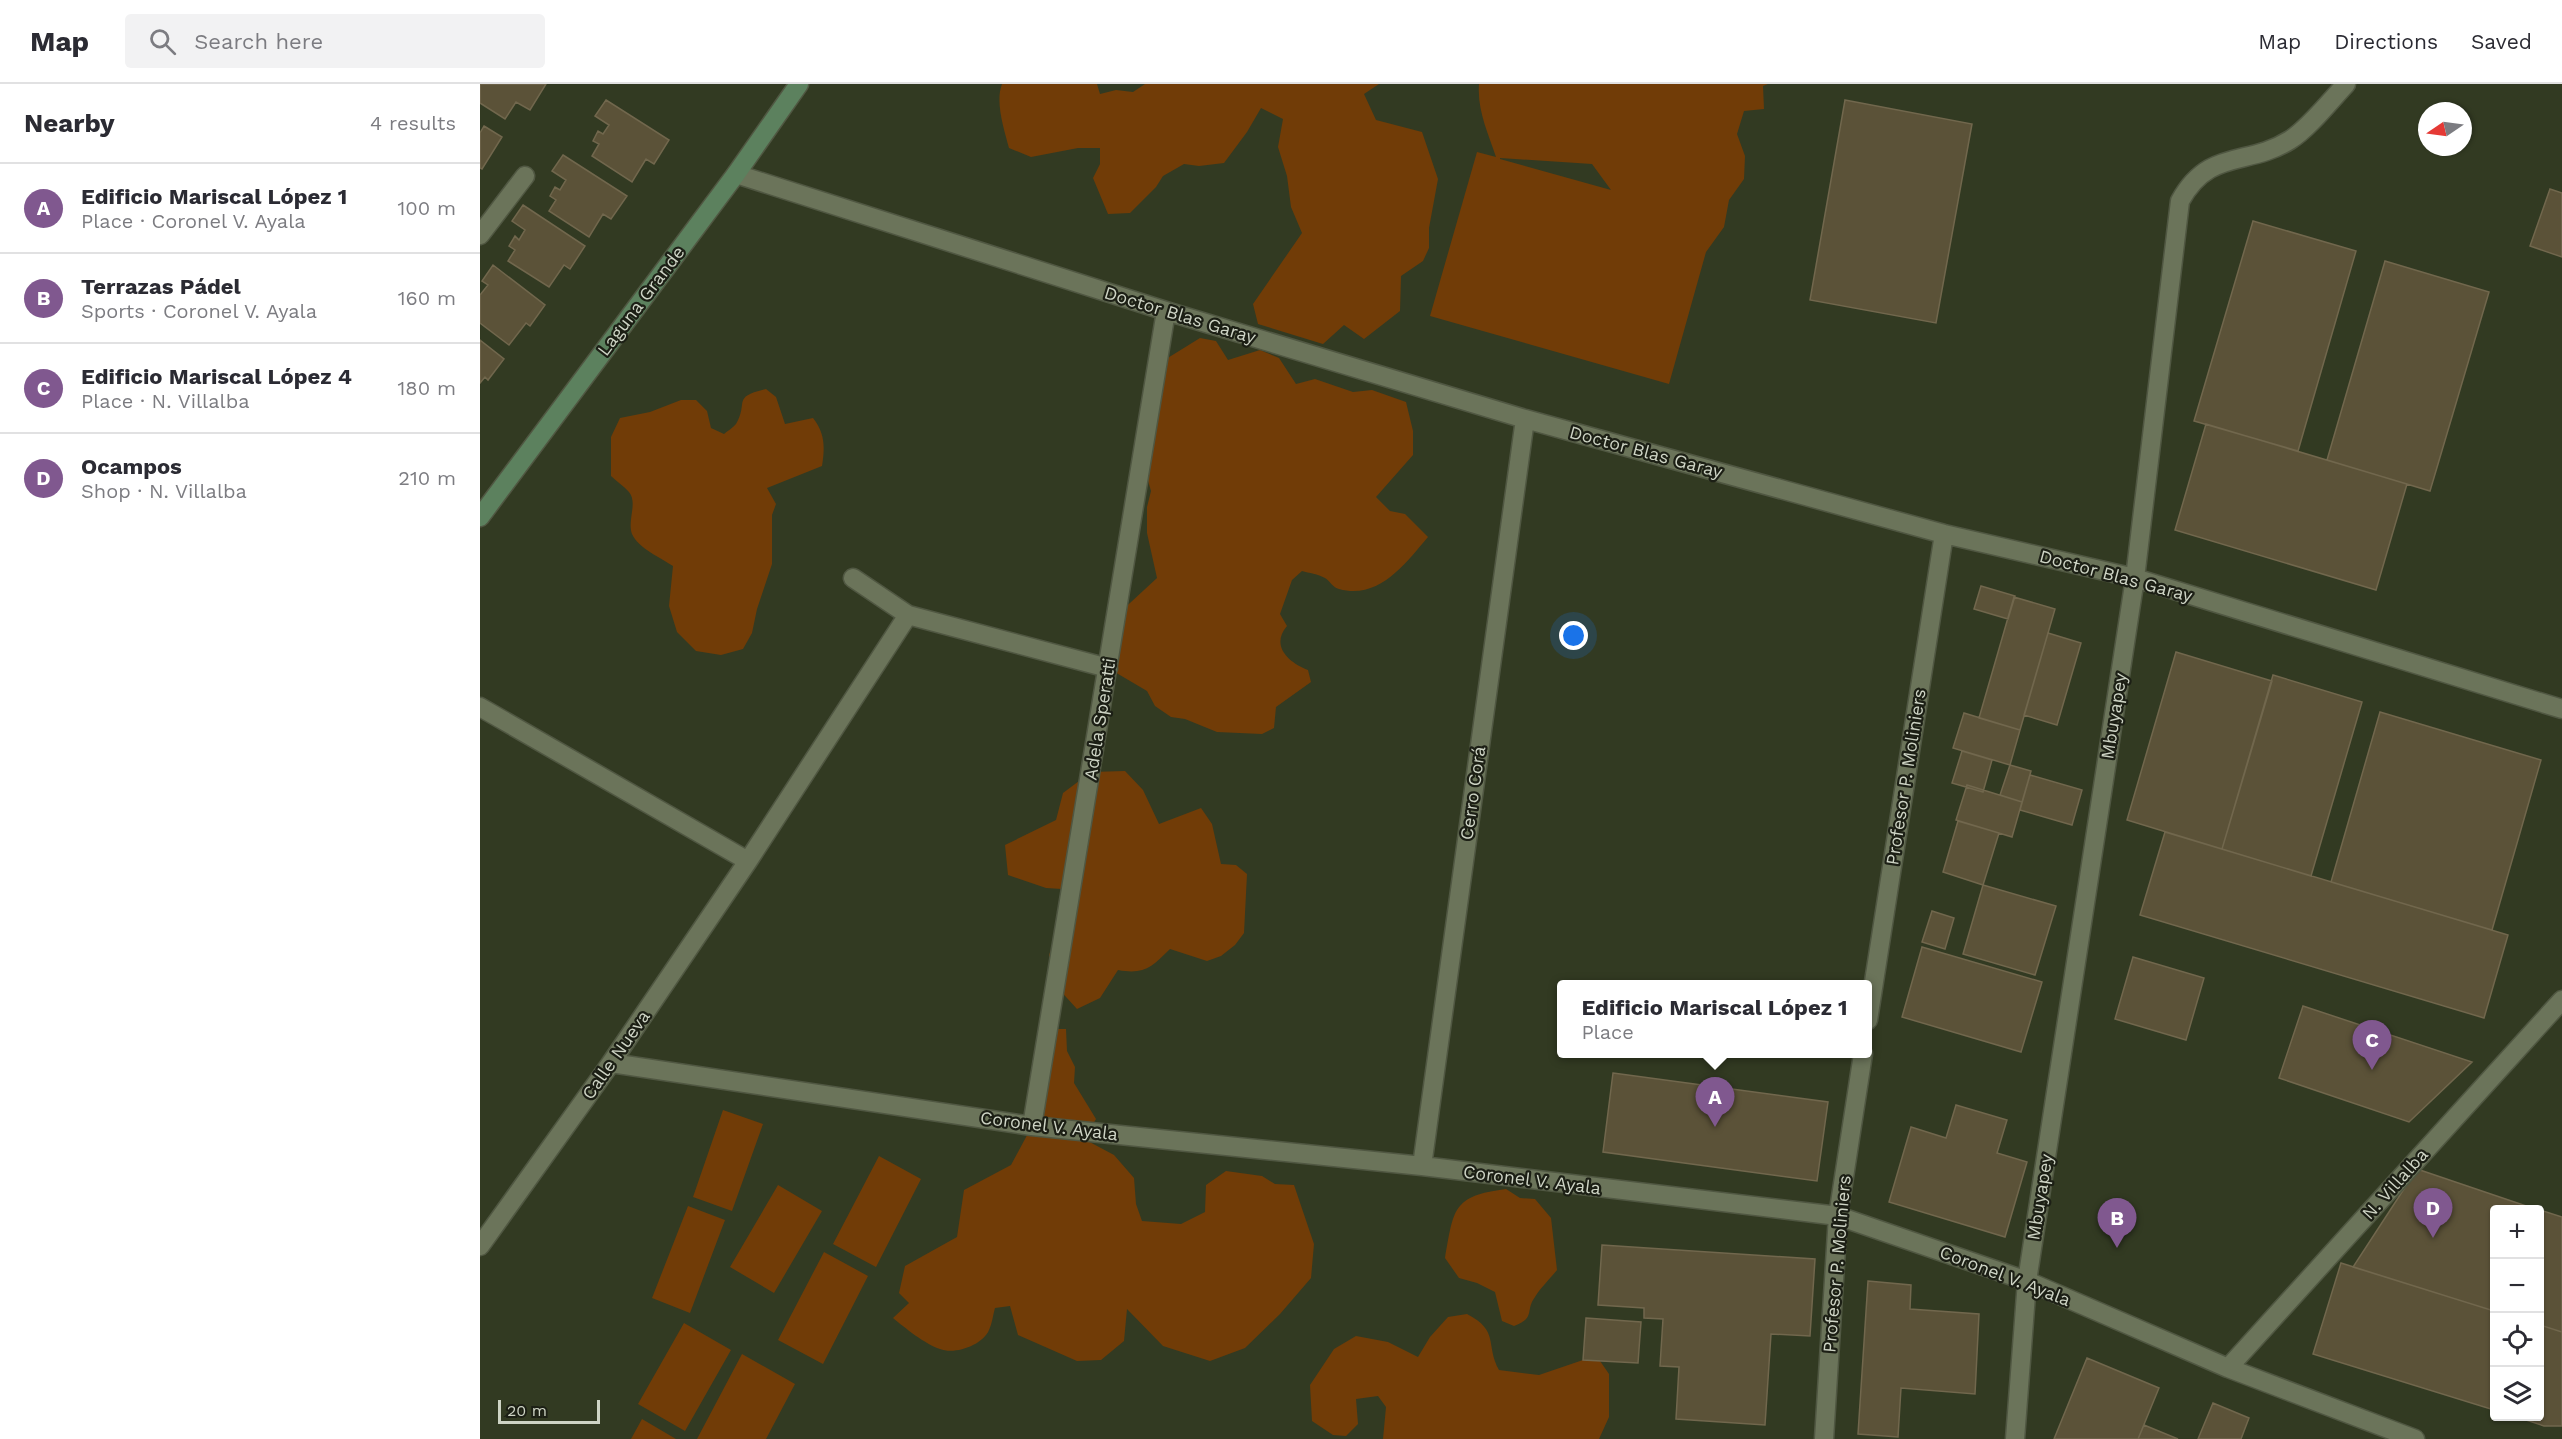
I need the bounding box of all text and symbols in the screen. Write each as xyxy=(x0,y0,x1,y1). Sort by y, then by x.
search box xyxy=(125,14,545,68)
text: Map xyxy=(30,25,89,58)
icon: search xyxy=(146,25,179,58)
text: Search here xyxy=(194,29,323,54)
text: Map xyxy=(2258,29,2301,54)
text: Directions xyxy=(2334,29,2438,54)
text: Saved xyxy=(2471,29,2532,54)
north arrow xyxy=(2418,102,2472,156)
text: Nearby xyxy=(24,108,115,138)
text: 4 results xyxy=(370,111,456,135)
text: Edificio Mariscal López 1 xyxy=(81,184,347,209)
text: A xyxy=(37,196,50,220)
text: 100 m xyxy=(397,196,456,220)
text: Place · Coronel V. Ayala xyxy=(81,209,306,233)
street label: Laguna Grande xyxy=(593,242,689,360)
text: Terrazas Pádel xyxy=(81,274,241,299)
street label: Doctor Blas Garay xyxy=(1102,281,1259,348)
text: B xyxy=(37,286,50,310)
text: 160 m xyxy=(398,286,456,310)
text: Sports · Coronel V. Ayala xyxy=(81,299,317,323)
text: Edificio Mariscal López 4 xyxy=(81,364,352,389)
text: C xyxy=(37,376,50,400)
text: 180 m xyxy=(398,376,456,400)
text: Place · N. Villalba xyxy=(81,389,250,413)
street label: Doctor Blas Garay xyxy=(1567,421,1726,482)
text: Ocampos xyxy=(81,454,182,479)
text: D xyxy=(36,466,51,490)
text: 210 m xyxy=(398,466,456,490)
text: Shop · N. Villalba xyxy=(81,479,247,503)
street label: Doctor Blas Garay xyxy=(2037,545,2196,606)
your location xyxy=(1559,621,1588,650)
street label: Adela Speratti xyxy=(1079,656,1120,782)
street label: Mbuyapey xyxy=(2096,670,2131,761)
street label: Profesor P. Moliniers xyxy=(1881,687,1930,867)
street label: Cerro Corá xyxy=(1456,745,1489,841)
popup xyxy=(1557,980,1872,1058)
text: Edificio Mariscal López 1 xyxy=(1581,995,1848,1020)
street label: Calle Nueva xyxy=(577,1006,654,1103)
text: Place xyxy=(1581,1020,1634,1044)
pin: C xyxy=(2352,1020,2392,1070)
pin: A xyxy=(1696,1078,1734,1127)
street label: Coronel V. Ayala xyxy=(979,1107,1119,1144)
street label: N. Villalba xyxy=(2357,1144,2432,1223)
street label: Mbuyapey xyxy=(2022,1151,2057,1242)
street label: Coronel V. Ayala xyxy=(1462,1161,1602,1198)
street label: Profesor P. Moliniers xyxy=(1818,1174,1855,1354)
pin: D xyxy=(2414,1188,2452,1238)
pin: B xyxy=(2098,1198,2136,1248)
map controls xyxy=(2490,1205,2544,1421)
button: + xyxy=(2490,1205,2544,1259)
street label: Coronel V. Ayala xyxy=(1937,1241,2074,1310)
button: − xyxy=(2490,1259,2544,1313)
button: locate xyxy=(2490,1313,2544,1367)
button: layers xyxy=(2490,1367,2544,1421)
scale bar xyxy=(498,1397,600,1424)
text: 20 m xyxy=(507,1401,547,1420)

